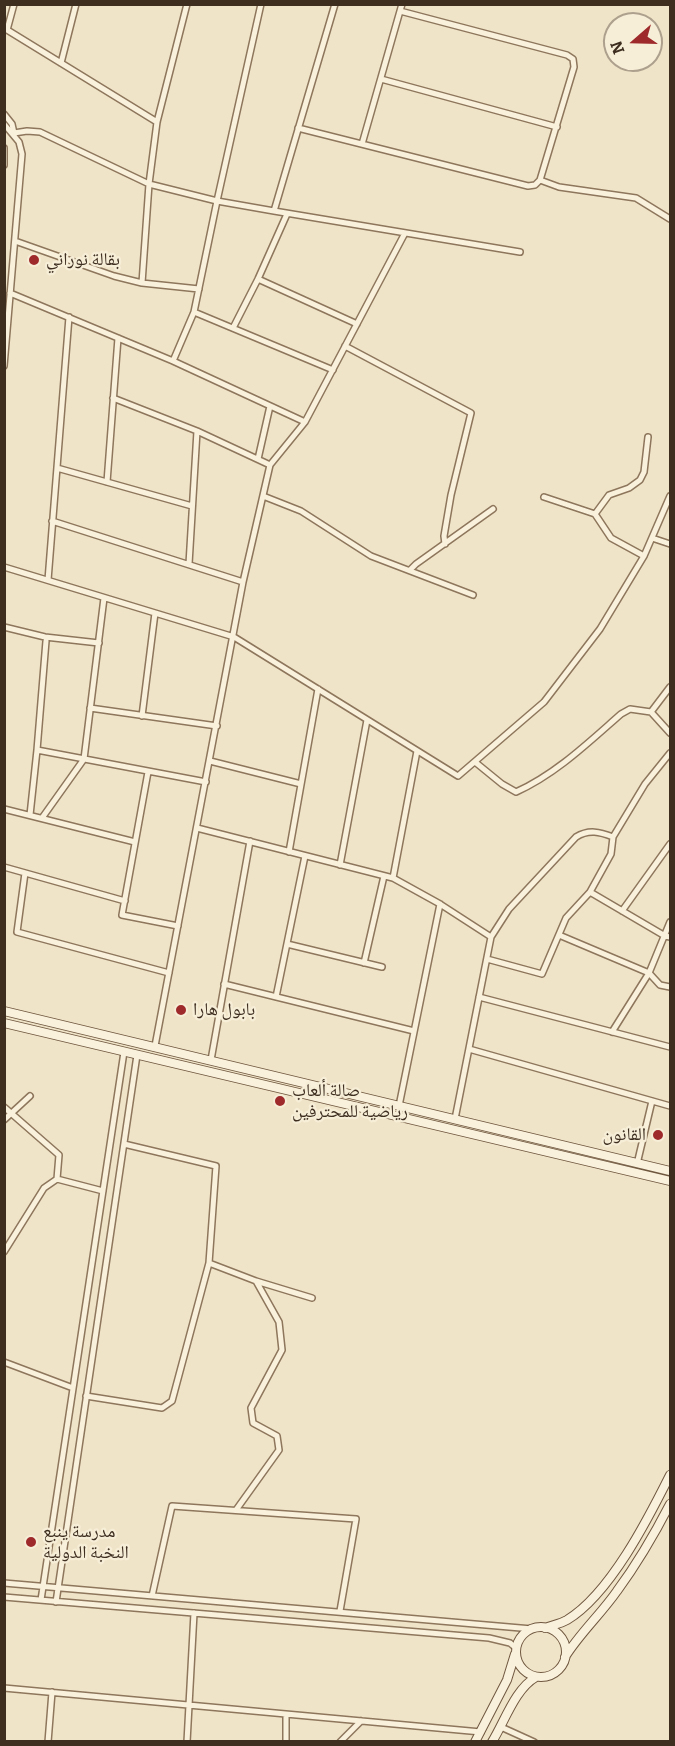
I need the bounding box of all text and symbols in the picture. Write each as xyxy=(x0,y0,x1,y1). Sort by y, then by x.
north arrow xyxy=(603,12,663,72)
text: N xyxy=(606,39,629,57)
place label: بقالة نوراني xyxy=(46,249,120,271)
marker: بقالة نوراني xyxy=(27,253,41,267)
place label: بابول هارا xyxy=(193,999,255,1021)
marker: بابول هارا xyxy=(174,1003,188,1017)
place label: صالة ألعاب رياضية للمحترفين xyxy=(292,1080,408,1122)
marker: صالة ألعاب رياضية للمحترفين xyxy=(273,1094,287,1108)
place label: القانون xyxy=(602,1124,646,1146)
marker: القانون xyxy=(651,1128,665,1142)
place label: مدرسة ينبع النخبة الدولية xyxy=(43,1521,129,1564)
marker: مدرسة ينبع النخبة الدولية xyxy=(24,1535,38,1549)

